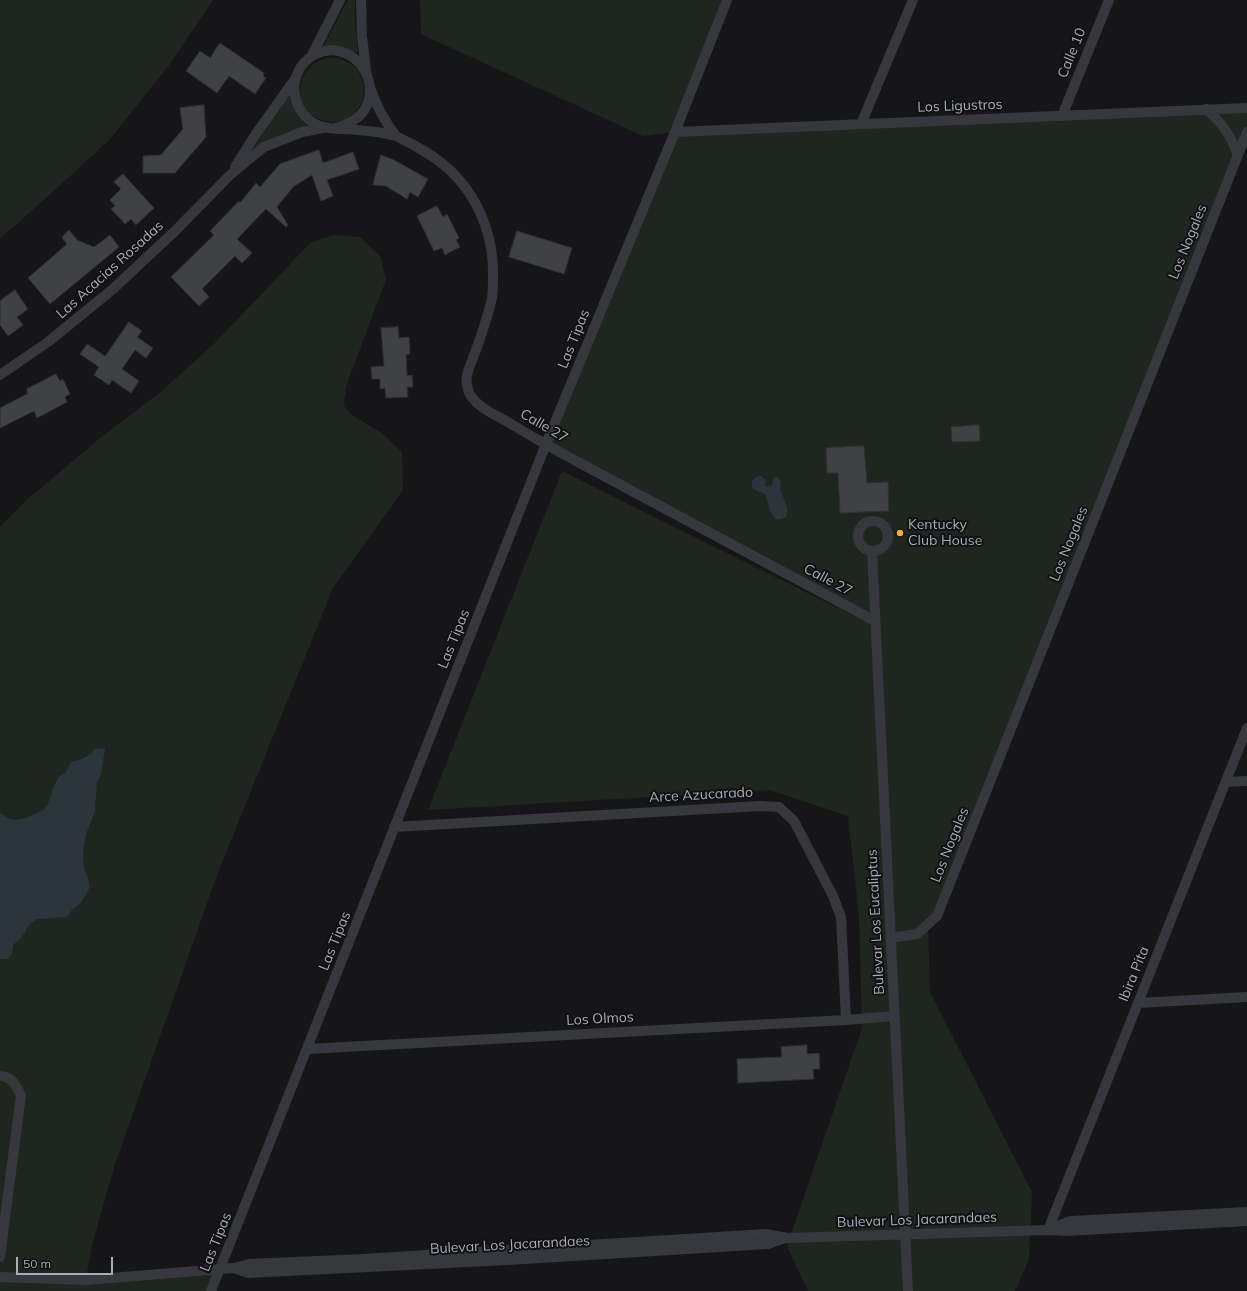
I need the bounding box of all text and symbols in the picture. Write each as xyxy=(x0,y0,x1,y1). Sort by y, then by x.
street label: Calle 10 xyxy=(1054,26,1090,80)
street label: Los Ligustros xyxy=(917,96,1003,116)
street label: Los Nogales xyxy=(1165,202,1211,282)
street label: Las Acacias Rosadas xyxy=(53,218,167,322)
street label: Las Tipas xyxy=(555,307,593,371)
street label: Calle 27 xyxy=(517,406,571,446)
street label: Los Nogales xyxy=(1046,504,1092,584)
place label: Kentucky Club House xyxy=(908,517,982,550)
marker: Kentucky Club House xyxy=(895,528,905,538)
street label: Calle 27 xyxy=(801,560,855,600)
street label: Las Tipas xyxy=(435,607,473,671)
street label: Arce Azucarado xyxy=(649,784,753,806)
street label: Los Nogales xyxy=(927,805,973,885)
street label: Bulevar Los Eucaliptus xyxy=(864,849,888,995)
street label: Las Tipas xyxy=(316,909,354,973)
street label: Ibira Pita xyxy=(1115,944,1153,1004)
street label: Los Olmos xyxy=(566,1009,634,1029)
street label: Bulevar Los Jacarandaes xyxy=(837,1209,997,1231)
street label: Las Tipas xyxy=(197,1210,235,1274)
street label: Bulevar Los Jacarandaes xyxy=(430,1232,590,1258)
scale bar xyxy=(18,1249,115,1275)
text: 50 m xyxy=(23,1256,51,1271)

